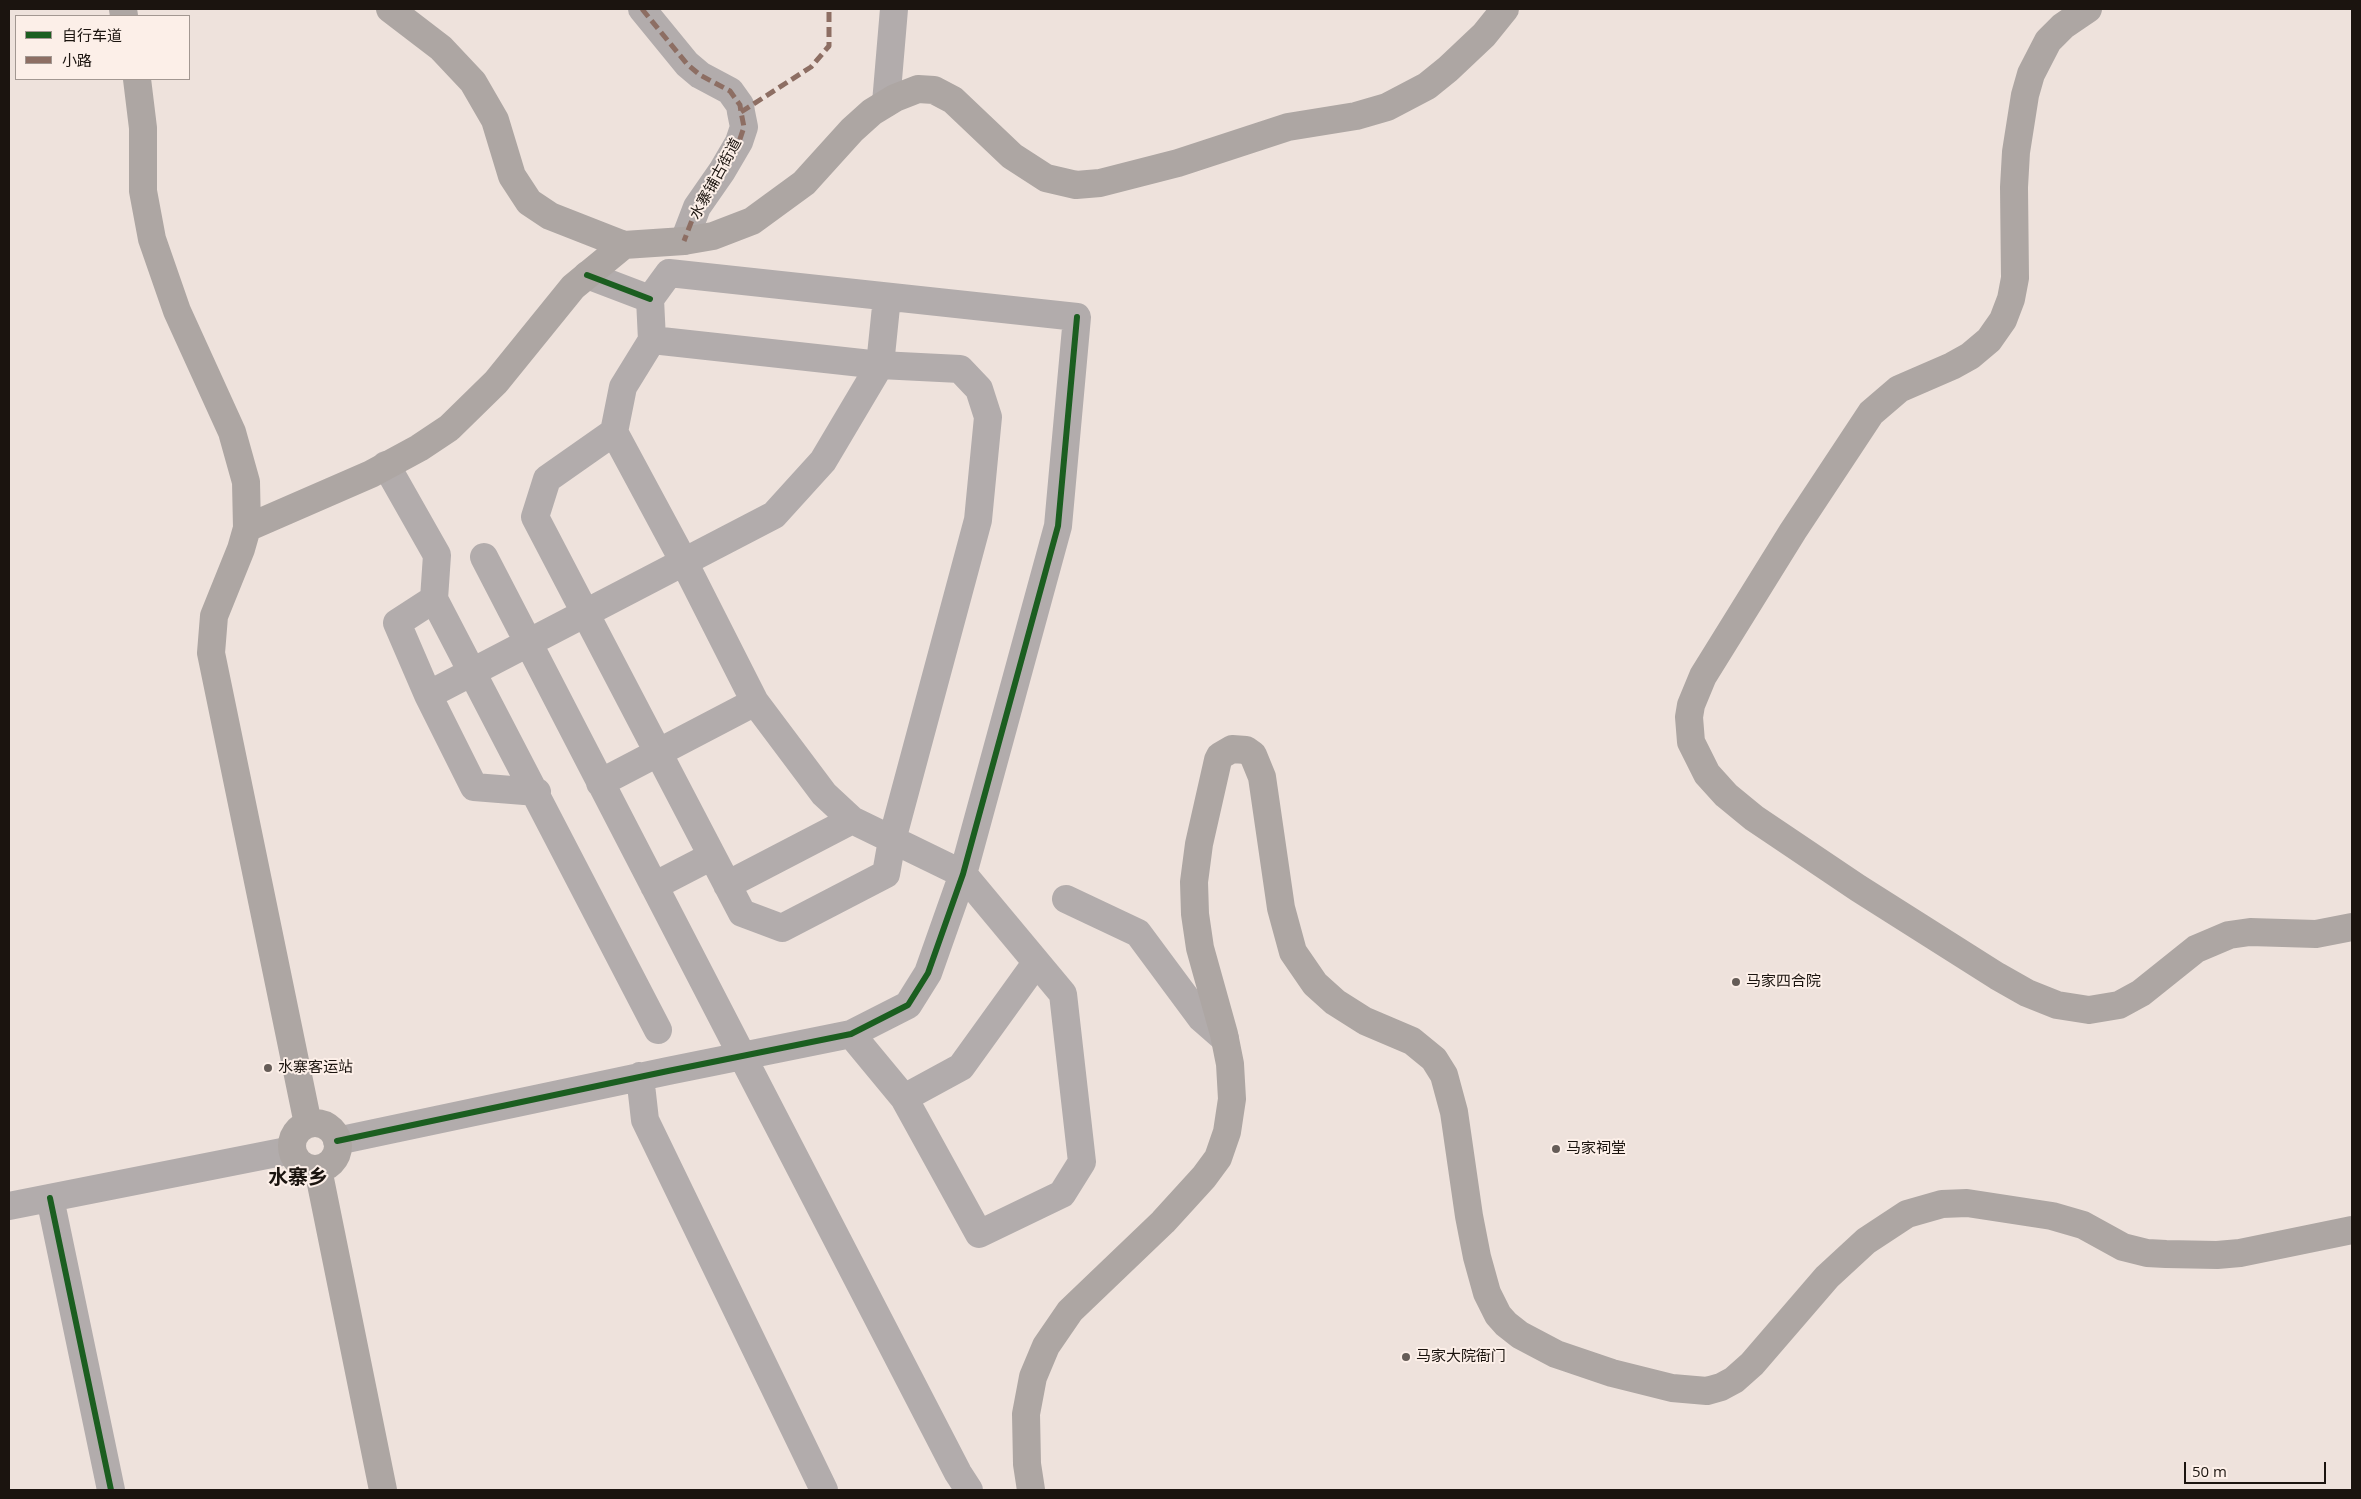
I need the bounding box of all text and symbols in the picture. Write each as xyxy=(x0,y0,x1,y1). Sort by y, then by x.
legend xyxy=(15,15,190,80)
text: 自行车道 xyxy=(62,25,122,45)
text: 小路 xyxy=(62,50,92,70)
street label: 水寨铺古街道 xyxy=(686,135,746,223)
place label: 马家四合院 xyxy=(1746,973,1821,991)
marker: 马家四合院 xyxy=(1730,976,1742,988)
place label: 水寨客运站 xyxy=(278,1059,353,1077)
marker: 水寨客运站 xyxy=(262,1062,274,1074)
place label: 马家祠堂 xyxy=(1566,1140,1626,1158)
marker: 马家祠堂 xyxy=(1550,1143,1562,1155)
district label: 水寨乡 xyxy=(268,1166,328,1190)
place label: 马家大院衙门 xyxy=(1416,1348,1506,1366)
marker: 马家大院衙门 xyxy=(1400,1351,1412,1363)
scale bar xyxy=(2186,1452,2328,1484)
text: 50 m xyxy=(2192,1461,2227,1481)

